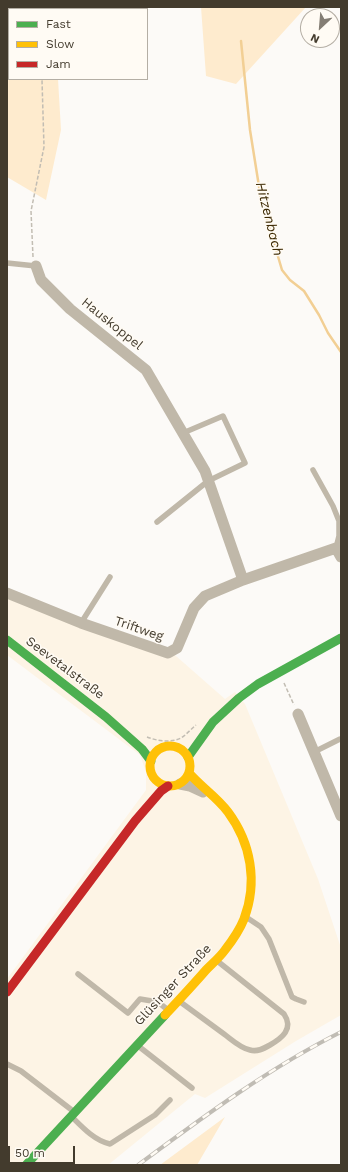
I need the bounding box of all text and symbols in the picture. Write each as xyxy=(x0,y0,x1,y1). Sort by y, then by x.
legend xyxy=(8,8,148,80)
north arrow xyxy=(300,8,340,48)
text: Fast xyxy=(46,17,71,31)
text: N xyxy=(308,31,321,46)
text: Slow xyxy=(46,37,74,51)
text: Jam xyxy=(46,57,71,71)
water label: Hitzenbach xyxy=(252,180,286,258)
street label: Hauskoppel xyxy=(78,295,146,353)
street label: Triftweg xyxy=(112,613,166,645)
street label: Seevetalstraße xyxy=(23,633,107,703)
street label: Glüsinger Straße xyxy=(131,941,215,1029)
scale bar xyxy=(10,1138,77,1164)
text: 50 m xyxy=(15,1146,45,1160)

